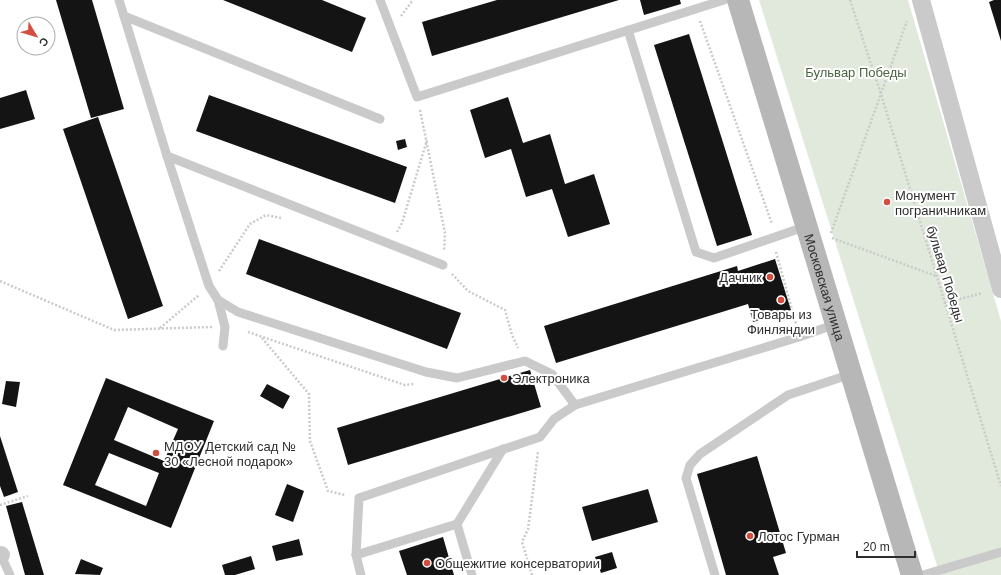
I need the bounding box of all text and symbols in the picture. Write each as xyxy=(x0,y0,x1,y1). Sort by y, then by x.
north arrow xyxy=(16,16,56,56)
text: С xyxy=(37,35,51,49)
park label: Бульвар Победы xyxy=(805,65,907,80)
place label: Монумент пограничникам xyxy=(895,188,986,218)
marker: Монумент пограничникам xyxy=(882,197,892,207)
street label: бульвар Победы xyxy=(924,224,967,324)
street label: Московская улица xyxy=(801,232,848,343)
place label: Дачник xyxy=(719,270,762,285)
marker: Дачник xyxy=(765,272,775,282)
marker: Товары из Финляндии xyxy=(776,295,786,305)
place label: Товары из Финляндии xyxy=(747,307,815,337)
place label: Электроника xyxy=(512,371,590,386)
marker: Электроника xyxy=(499,373,509,383)
place label: МДОУ Детский сад № 30 «Лесной подарок» xyxy=(164,439,296,469)
marker: МДОУ Детский сад № 30 «Лесной подарок» xyxy=(151,448,161,458)
place label: Лотос Гурман xyxy=(758,529,840,544)
marker: Лотос Гурман xyxy=(745,531,755,541)
scale bar xyxy=(857,533,915,559)
text: 20 m xyxy=(863,540,890,554)
place label: Общежитие консерватории xyxy=(435,556,600,571)
marker: Общежитие консерватории xyxy=(422,558,432,568)

